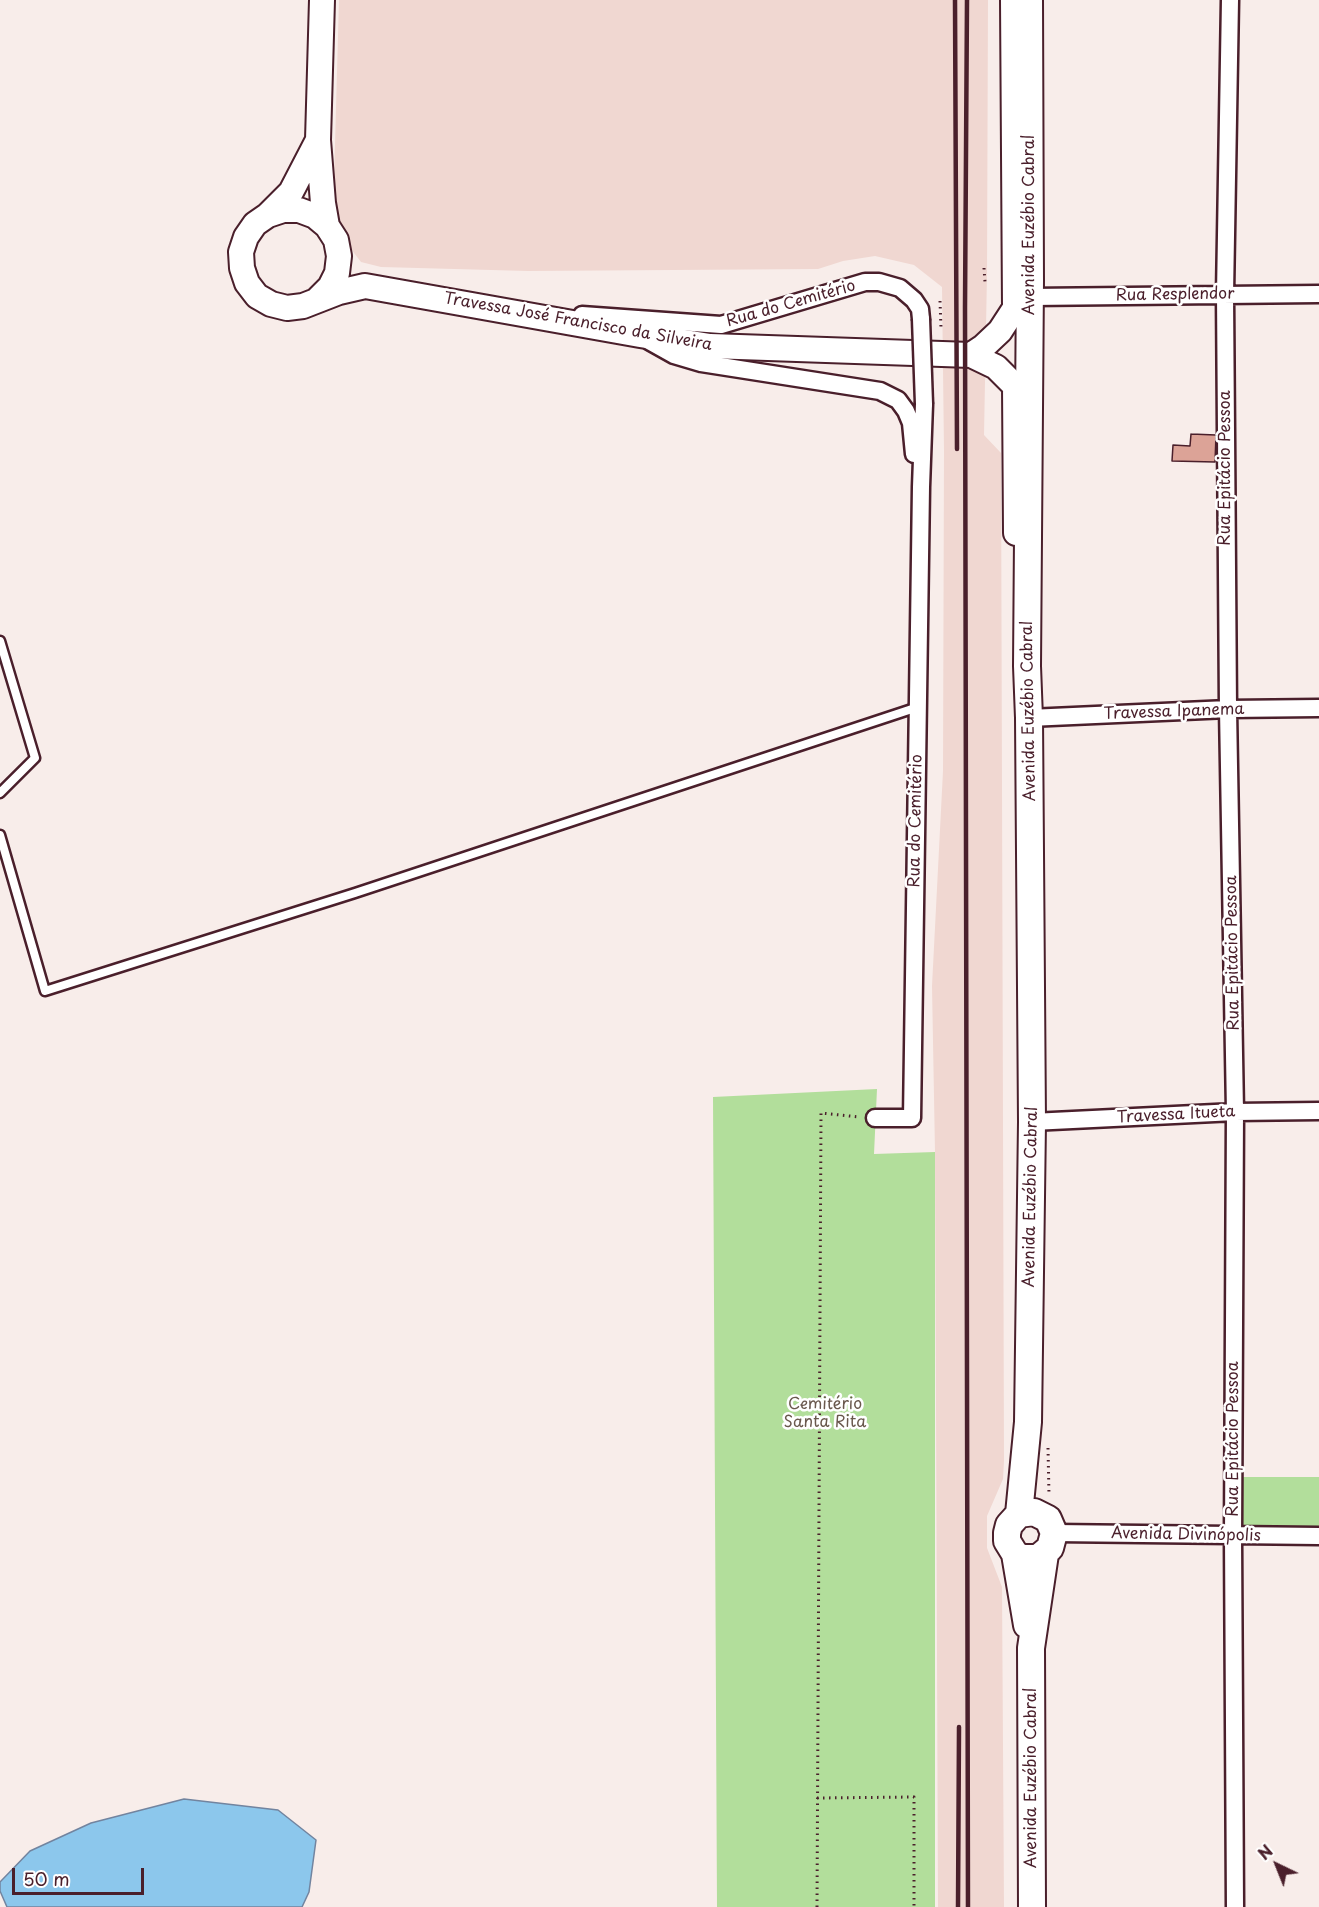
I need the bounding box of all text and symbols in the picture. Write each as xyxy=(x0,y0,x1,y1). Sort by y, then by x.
street label: Avenida Euzébio Cabral xyxy=(1020,135,1040,315)
street label: Rua do Cemitério xyxy=(724,276,858,332)
street label: Rua Resplendor xyxy=(1115,284,1235,306)
street label: Travessa José Francisco da Silveira xyxy=(442,289,714,355)
street label: Rua Epitácio Pessoa xyxy=(1216,390,1236,546)
street label: Avenida Euzébio Cabral xyxy=(1018,621,1040,801)
street label: Travessa Ipanema xyxy=(1103,700,1245,724)
street label: Rua do Cemitério xyxy=(905,754,927,888)
street label: Rua Epitácio Pessoa xyxy=(1222,875,1244,1031)
street label: Travessa Itueta xyxy=(1116,1102,1236,1128)
street label: Avenida Euzébio Cabral xyxy=(1020,1107,1042,1287)
street label: Rua Epitácio Pessoa xyxy=(1224,1361,1244,1517)
park label: Cemitério Santa Rita xyxy=(784,1395,866,1433)
street label: Avenida Divinópolis xyxy=(1111,1524,1261,1546)
street label: Avenida Euzébio Cabral xyxy=(1022,1688,1042,1868)
north arrow xyxy=(1247,1835,1307,1895)
text: N xyxy=(1252,1839,1278,1865)
scale bar xyxy=(15,1856,147,1894)
text: 50 m xyxy=(23,1865,70,1892)

